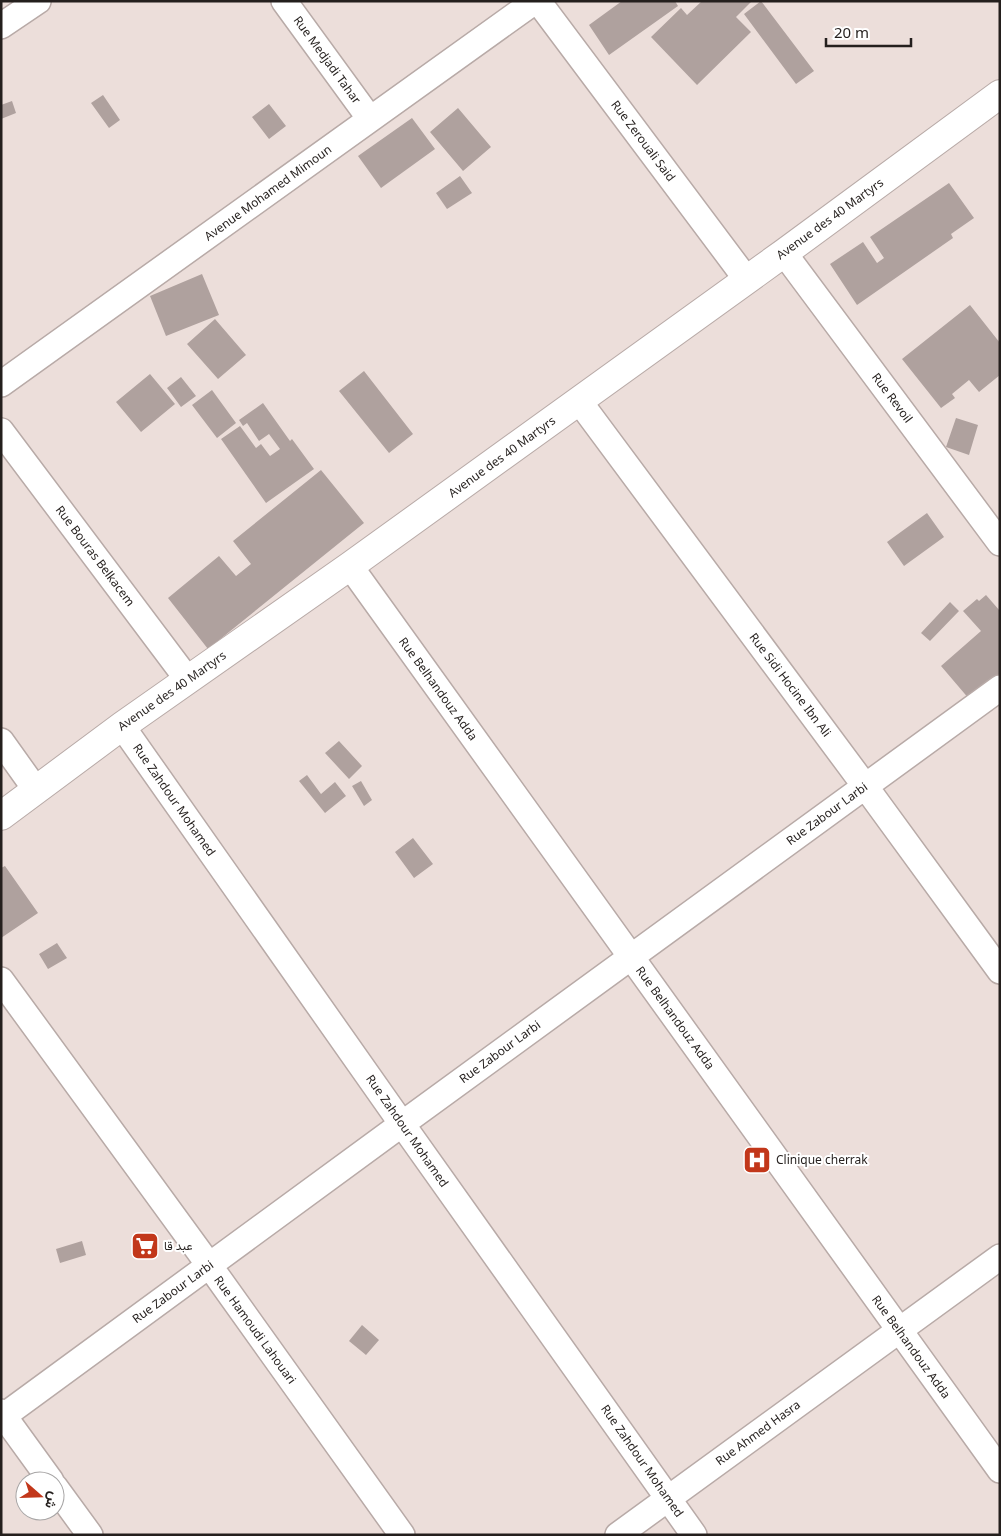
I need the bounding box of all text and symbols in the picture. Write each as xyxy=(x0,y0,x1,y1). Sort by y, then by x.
street label: Rue Medjadi Tahar xyxy=(290,12,365,107)
scale bar xyxy=(826,15,911,47)
text: 20 m xyxy=(834,22,869,42)
street label: Rue Zerouali Said xyxy=(607,97,680,185)
street label: Avenue Mohamed Mimoun xyxy=(201,141,335,245)
street label: Avenue des 40 Martyrs xyxy=(773,174,887,263)
street label: Rue Revoil xyxy=(868,369,917,426)
street label: Avenue des 40 Martyrs xyxy=(445,412,559,501)
street label: Rue Bouras Belkacem xyxy=(52,502,139,610)
street label: Rue Sidi Hocine Ibn Ali xyxy=(746,629,835,740)
street label: Rue Belhandouz Adda xyxy=(395,634,482,744)
street label: Avenue des 40 Martyrs xyxy=(114,647,230,735)
street label: Rue Zahdour Mohamed xyxy=(129,740,220,859)
street label: Rue Zabour Larbi xyxy=(782,778,871,849)
street label: Rue Belhandouz Adda xyxy=(632,963,719,1073)
street label: Rue Zabour Larbi xyxy=(455,1016,544,1087)
street label: Rue Zahdour Mohamed xyxy=(362,1071,453,1190)
hospital icon: Clinique cherrak xyxy=(742,1145,772,1175)
place label: Clinique cherrak xyxy=(776,1151,868,1168)
supermarket icon: عبد قا xyxy=(130,1231,160,1261)
place label: عبد قا xyxy=(164,1237,193,1254)
street label: Rue Zabour Larbi xyxy=(128,1256,217,1327)
street label: Rue Hamoudi Lahouari xyxy=(210,1272,300,1387)
street label: Rue Belhandouz Adda xyxy=(868,1292,955,1402)
street label: Rue Ahmed Hasra xyxy=(712,1396,804,1469)
street label: Rue Zahdour Mohamed xyxy=(597,1401,688,1520)
north arrow xyxy=(15,1471,65,1521)
text: ش xyxy=(41,1489,64,1512)

